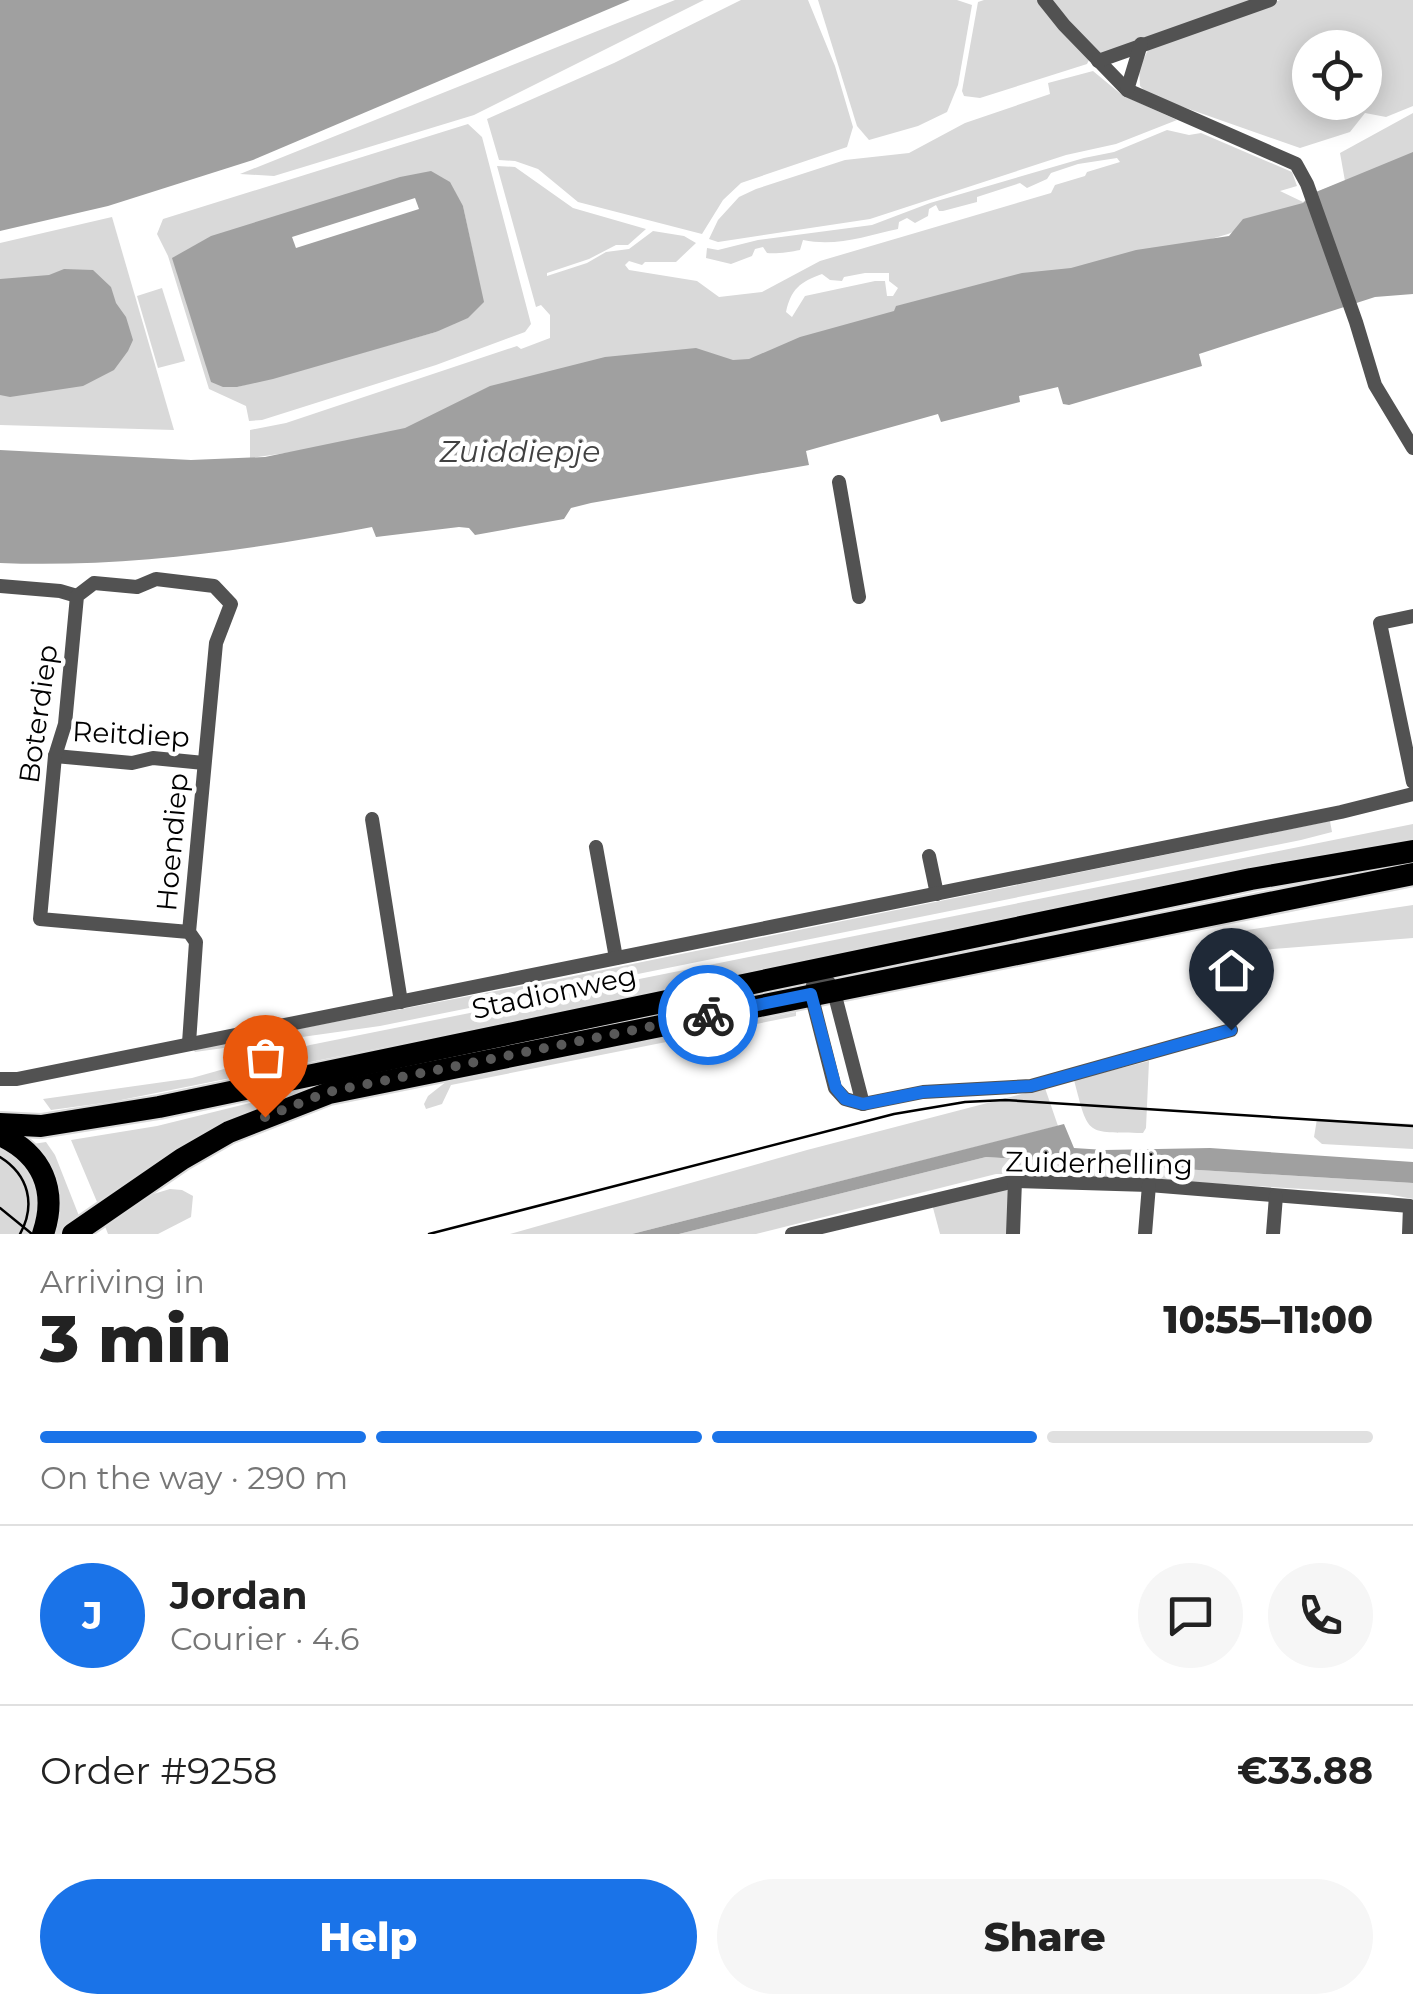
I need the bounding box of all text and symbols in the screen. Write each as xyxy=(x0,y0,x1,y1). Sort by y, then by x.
map controls xyxy=(1292,30,1382,120)
button: locate xyxy=(1292,30,1382,120)
water label: Zuiddiepje xyxy=(439,433,600,470)
street label: Boterdiep xyxy=(11,642,65,786)
street label: Reitdiep xyxy=(71,714,191,754)
street label: Hoendiep xyxy=(149,771,195,913)
pin xyxy=(1189,928,1274,1031)
icon: home xyxy=(1204,943,1259,998)
street label: Stadionweg xyxy=(469,958,639,1026)
courier xyxy=(658,965,758,1065)
icon: bike xyxy=(681,988,736,1043)
pin xyxy=(223,1015,308,1118)
icon: bag xyxy=(238,1030,293,1085)
street label: Zuiderhelling xyxy=(1005,1144,1193,1182)
text: Arriving in xyxy=(40,1262,205,1301)
text: 10:55–11:00 xyxy=(1163,1296,1373,1343)
text: 3 min xyxy=(40,1299,232,1378)
text: On the way · 290 m xyxy=(40,1458,348,1497)
button: chat xyxy=(1138,1563,1243,1668)
button: phone xyxy=(1268,1563,1373,1668)
text: Jordan xyxy=(170,1572,308,1619)
text: J xyxy=(82,1592,103,1639)
text: Courier · 4.6 xyxy=(170,1619,359,1658)
text: Order #9258 xyxy=(40,1747,277,1794)
text: €33.88 xyxy=(1237,1747,1373,1794)
button: Help xyxy=(40,1879,697,1994)
button: Share xyxy=(717,1879,1373,1994)

